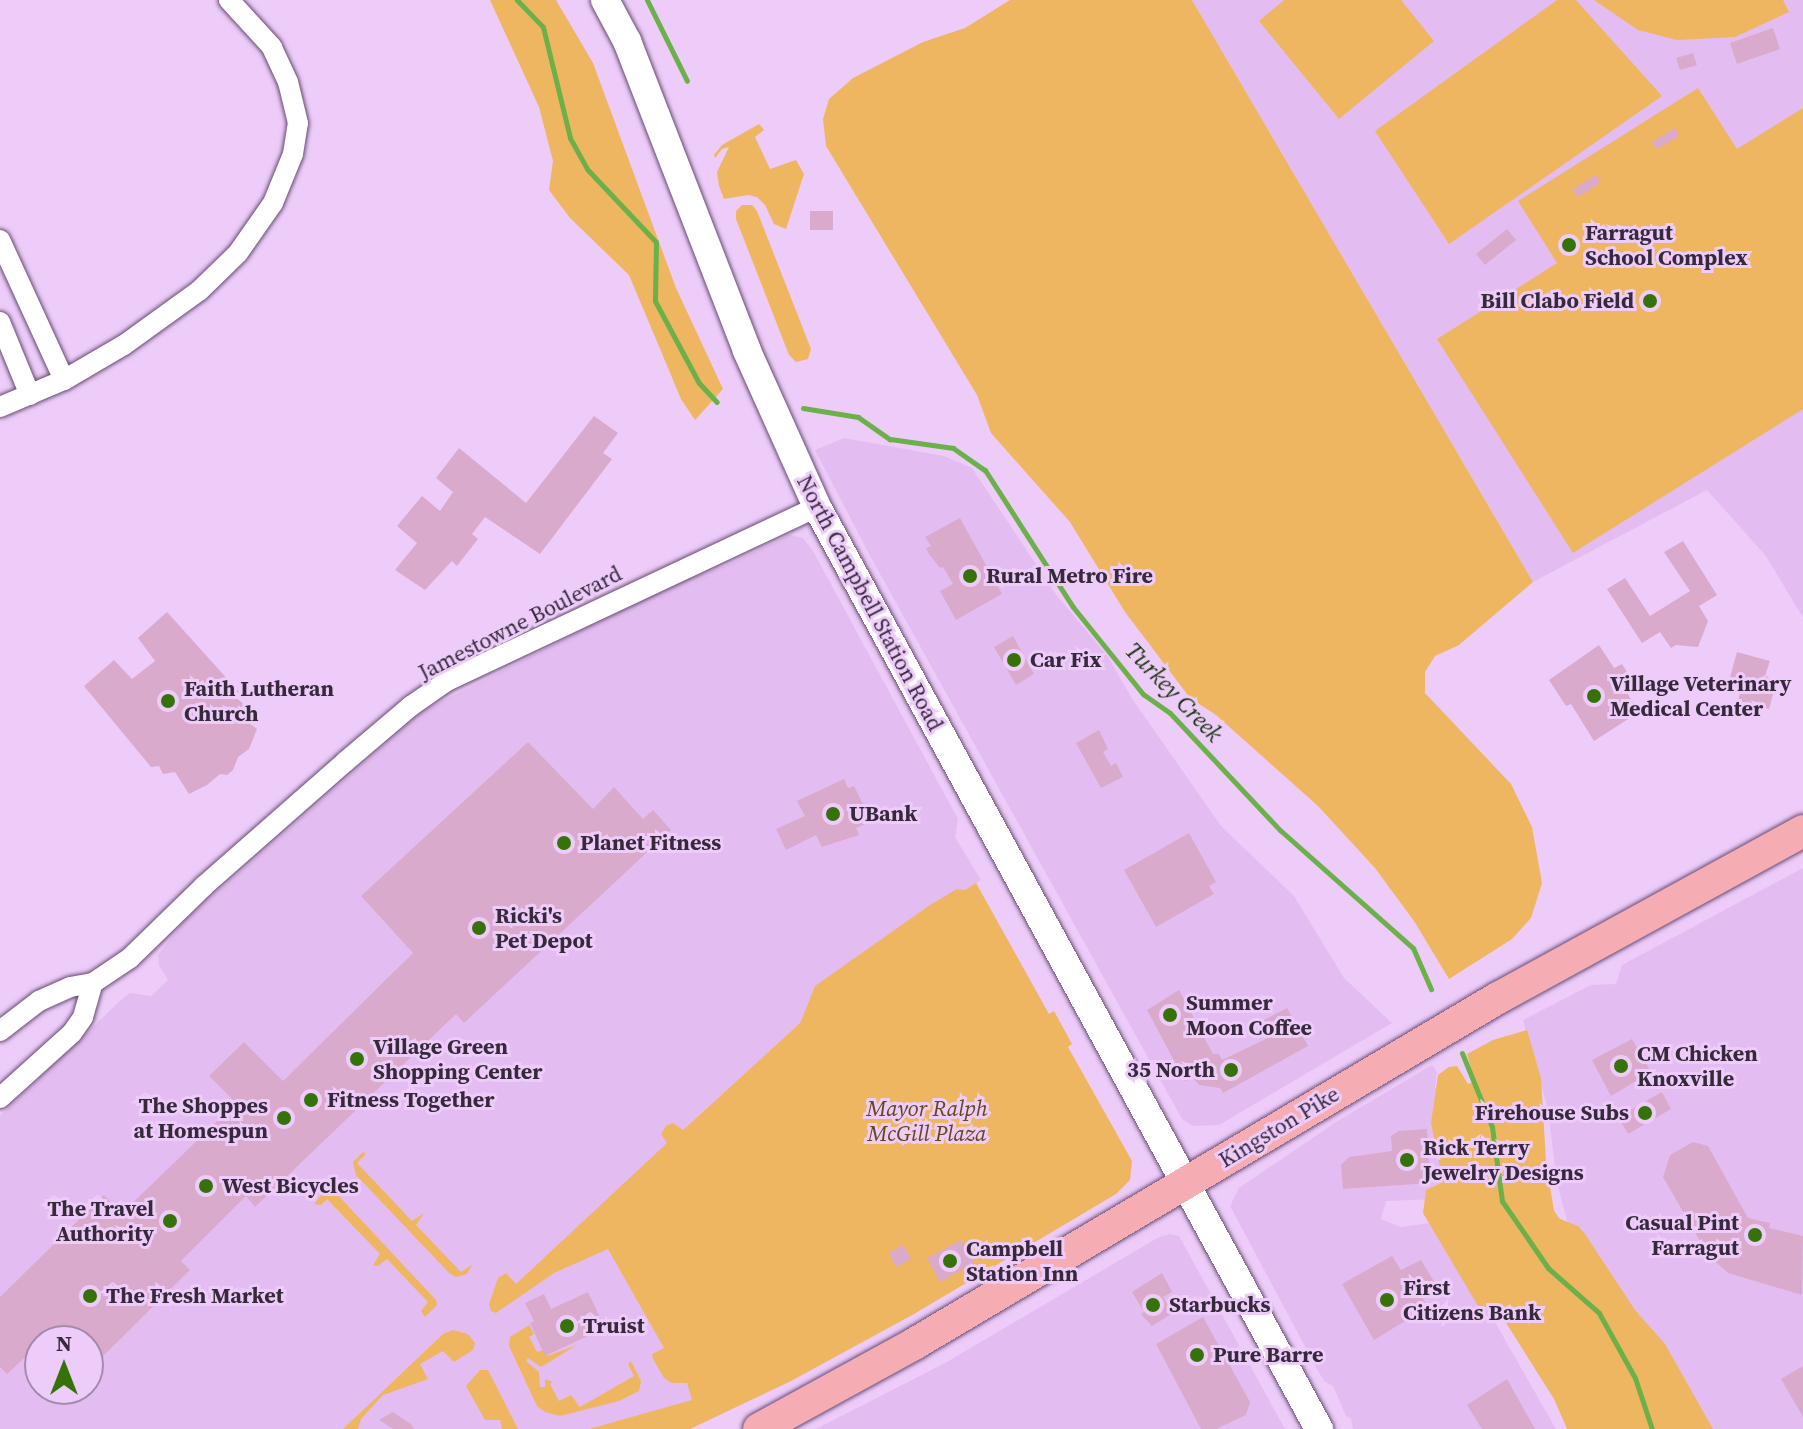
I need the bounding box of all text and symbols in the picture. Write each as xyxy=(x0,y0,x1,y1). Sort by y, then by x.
place label: Farragut School Complex xyxy=(1585,219,1748,270)
marker: Farragut School Complex xyxy=(1560,236,1578,254)
place label: Bill Clabo Field xyxy=(1480,288,1634,314)
marker: Bill Clabo Field xyxy=(1641,292,1659,310)
street label: North Campbell Station Road xyxy=(791,471,949,735)
street label: Jamestowne Boulevard xyxy=(414,560,626,686)
place label: Rural Metro Fire xyxy=(986,563,1153,589)
marker: Rural Metro Fire xyxy=(961,567,979,585)
water label: Turkey Creek xyxy=(1119,636,1229,748)
place label: Car Fix xyxy=(1030,647,1102,673)
marker: Car Fix xyxy=(1005,651,1023,669)
place label: Village Veterinary Medical Center xyxy=(1610,670,1792,722)
place label: Faith Lutheran Church xyxy=(184,675,334,726)
marker: Village Veterinary Medical Center xyxy=(1585,687,1603,705)
marker: Faith Lutheran Church xyxy=(159,692,177,710)
place label: UBank xyxy=(849,801,917,827)
marker: UBank xyxy=(824,805,842,823)
place label: Planet Fitness xyxy=(580,830,721,856)
marker: Planet Fitness xyxy=(555,834,573,852)
place label: Ricki's Pet Depot xyxy=(495,902,593,954)
marker: Ricki's Pet Depot xyxy=(470,919,488,937)
place label: Summer Moon Coffee xyxy=(1186,989,1312,1040)
marker: Summer Moon Coffee xyxy=(1161,1006,1179,1024)
place label: Village Green Shopping Center xyxy=(373,1033,543,1084)
place label: CM Chicken Knoxville xyxy=(1637,1040,1758,1092)
marker: Village Green Shopping Center xyxy=(348,1050,366,1068)
place label: 35 North xyxy=(1127,1057,1215,1083)
marker: CM Chicken Knoxville xyxy=(1612,1057,1630,1075)
marker: 35 North xyxy=(1222,1061,1240,1079)
street label: Kingston Pike xyxy=(1214,1081,1344,1173)
place label: Fitness Together xyxy=(327,1087,495,1113)
marker: Fitness Together xyxy=(302,1091,320,1109)
place label: The Shoppes at Homespun xyxy=(134,1092,268,1144)
park label: Mayor Ralph McGill Plaza xyxy=(866,1095,988,1146)
place label: Firehouse Subs xyxy=(1475,1100,1629,1126)
marker: Firehouse Subs xyxy=(1636,1104,1654,1122)
marker: The Shoppes at Homespun xyxy=(275,1109,293,1127)
place label: Rick Terry Jewelry Designs xyxy=(1423,1134,1584,1186)
marker: Rick Terry Jewelry Designs xyxy=(1398,1151,1416,1169)
place label: West Bicycles xyxy=(222,1173,359,1199)
marker: West Bicycles xyxy=(197,1177,215,1195)
place label: The Travel Authority xyxy=(47,1195,154,1246)
place label: Casual Pint Farragut xyxy=(1625,1209,1739,1260)
marker: The Travel Authority xyxy=(161,1212,179,1230)
marker: Casual Pint Farragut xyxy=(1746,1226,1764,1244)
place label: Campbell Station Inn xyxy=(966,1235,1078,1286)
marker: Campbell Station Inn xyxy=(941,1252,959,1270)
place label: First Citizens Bank xyxy=(1403,1274,1541,1326)
place label: The Fresh Market xyxy=(106,1283,284,1309)
marker: The Fresh Market xyxy=(81,1287,99,1305)
marker: First Citizens Bank xyxy=(1378,1291,1396,1309)
place label: Starbucks xyxy=(1169,1292,1270,1318)
marker: Starbucks xyxy=(1144,1296,1162,1314)
place label: Truist xyxy=(583,1313,645,1339)
marker: Truist xyxy=(558,1317,576,1335)
north arrow xyxy=(24,1325,104,1405)
text: N xyxy=(56,1328,72,1358)
place label: Pure Barre xyxy=(1213,1342,1323,1368)
marker: Pure Barre xyxy=(1188,1346,1206,1364)

